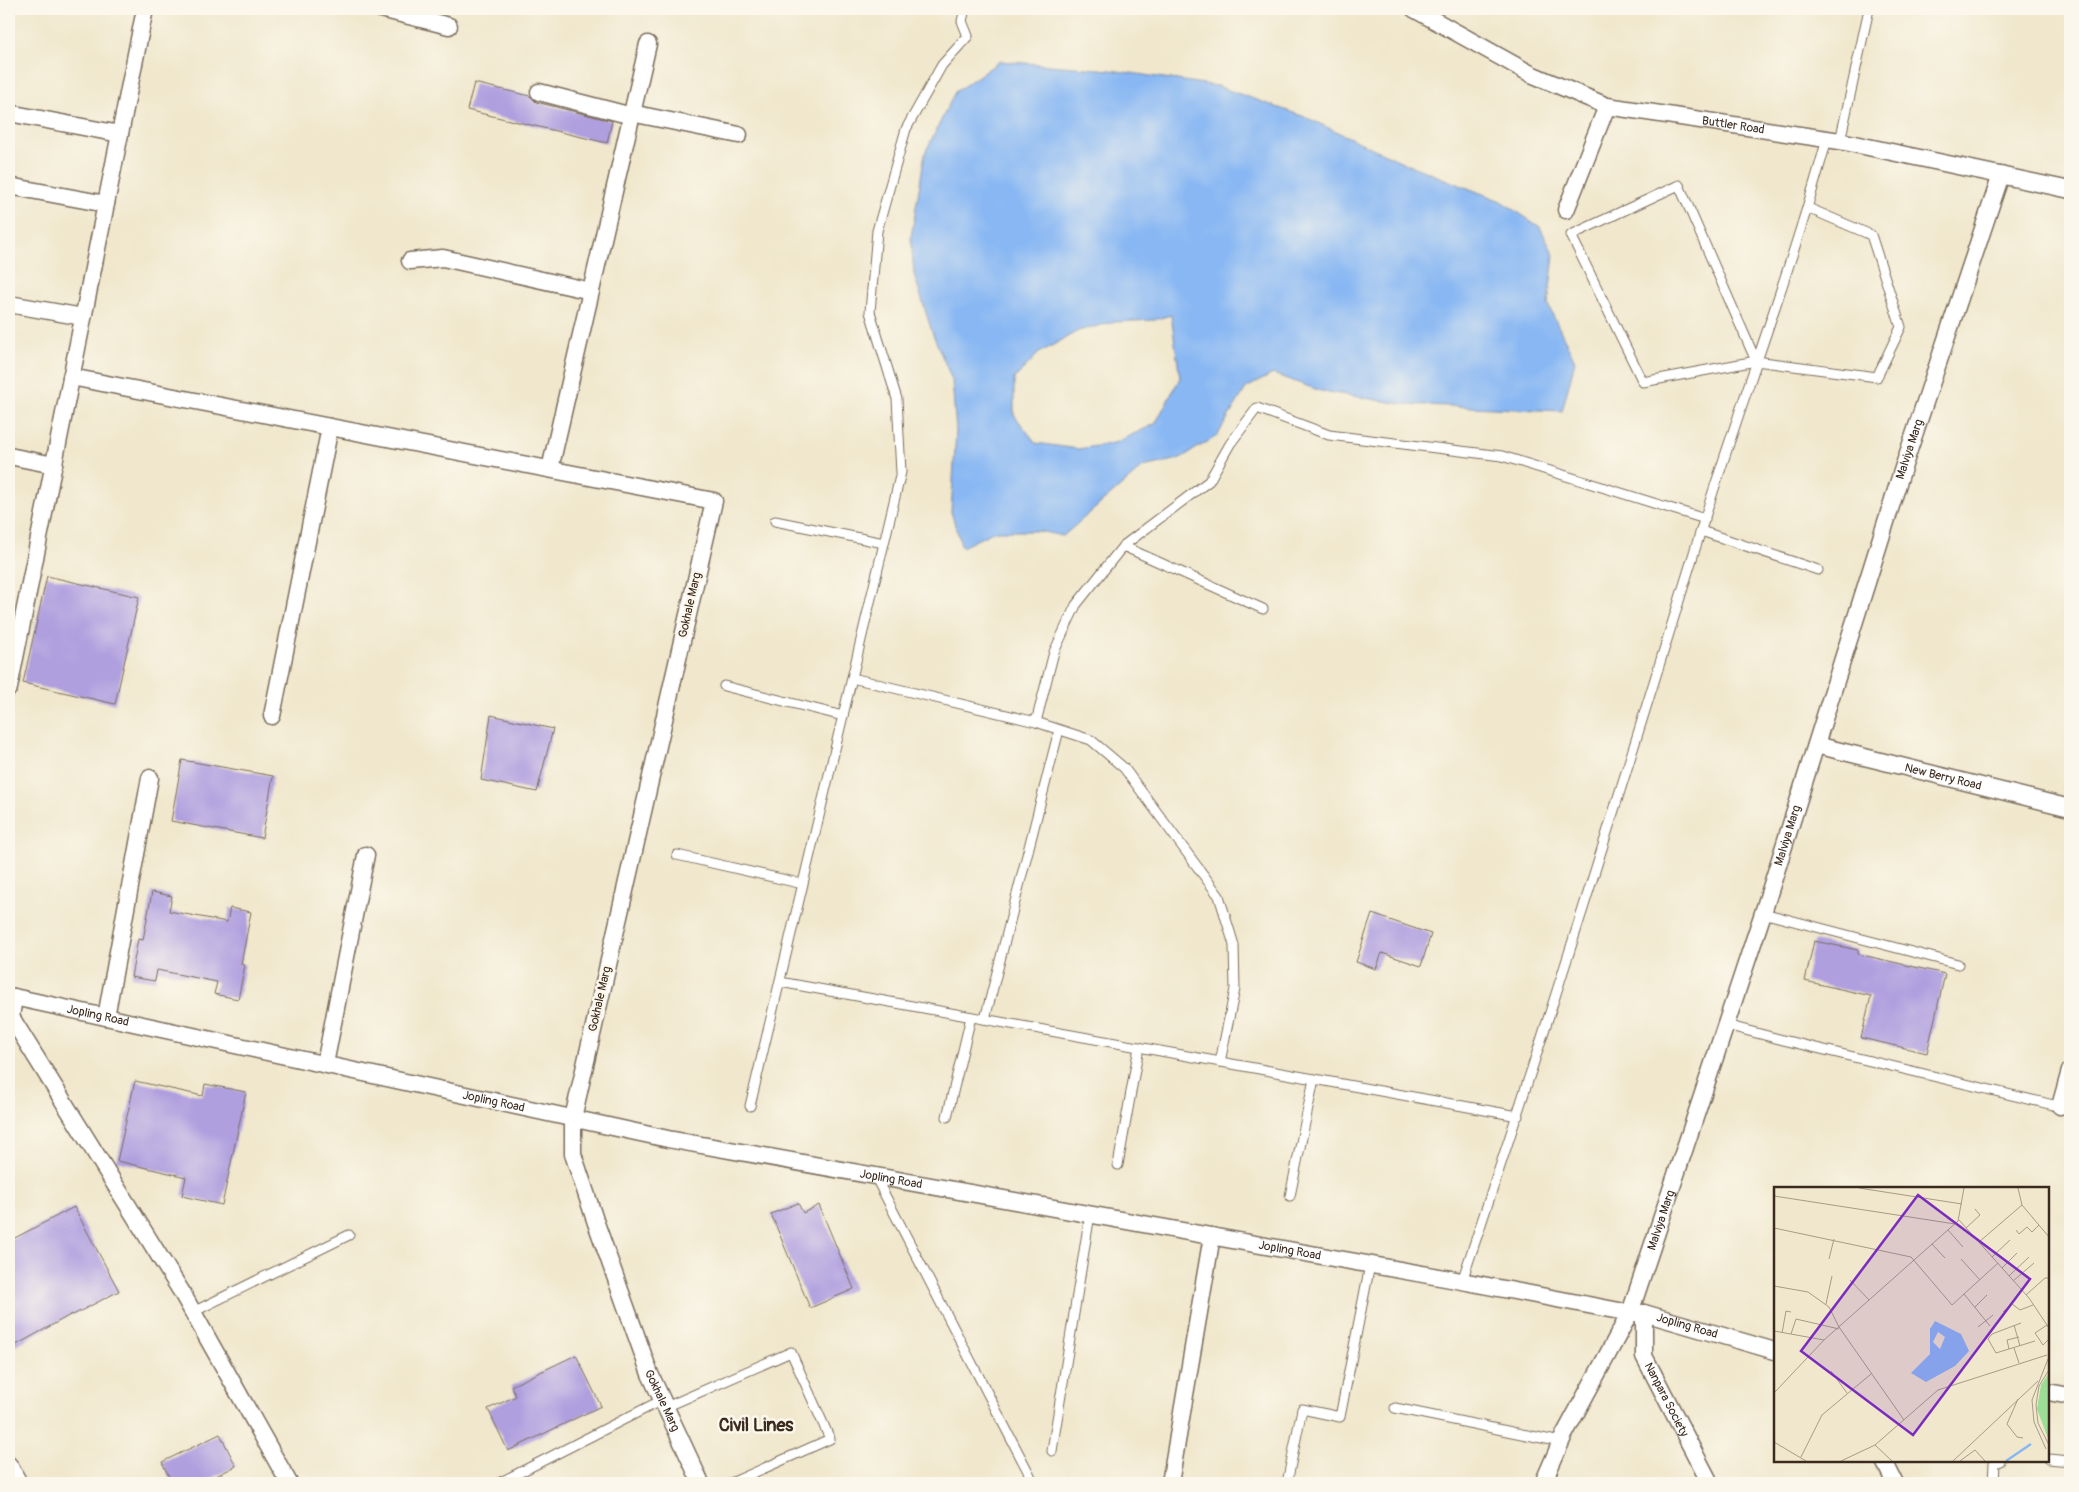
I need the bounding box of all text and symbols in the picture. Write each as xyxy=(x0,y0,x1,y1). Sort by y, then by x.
street label: Buttler Road xyxy=(1701,113,1766,137)
street label: Malviya Marg xyxy=(1892,417,1926,481)
street label: Gokhale Marg xyxy=(675,571,705,639)
street label: New Berry Road xyxy=(1903,760,1983,793)
street label: Malviya Marg xyxy=(1771,803,1804,867)
street label: Gokhale Marg xyxy=(585,965,615,1033)
street label: Jopling Road xyxy=(65,1001,131,1029)
street label: Jopling Road xyxy=(461,1087,526,1115)
street label: Jopling Road xyxy=(859,1166,924,1192)
inset map xyxy=(1774,1187,2049,1462)
street label: Malviya Marg xyxy=(1644,1188,1678,1252)
street label: Jopling Road xyxy=(1257,1237,1322,1263)
street label: Jopling Road xyxy=(1655,1310,1720,1342)
street label: Nanpara Society xyxy=(1641,1360,1692,1439)
street label: Gokhale Marg xyxy=(642,1368,683,1434)
district label: Civil Lines xyxy=(719,1414,794,1437)

